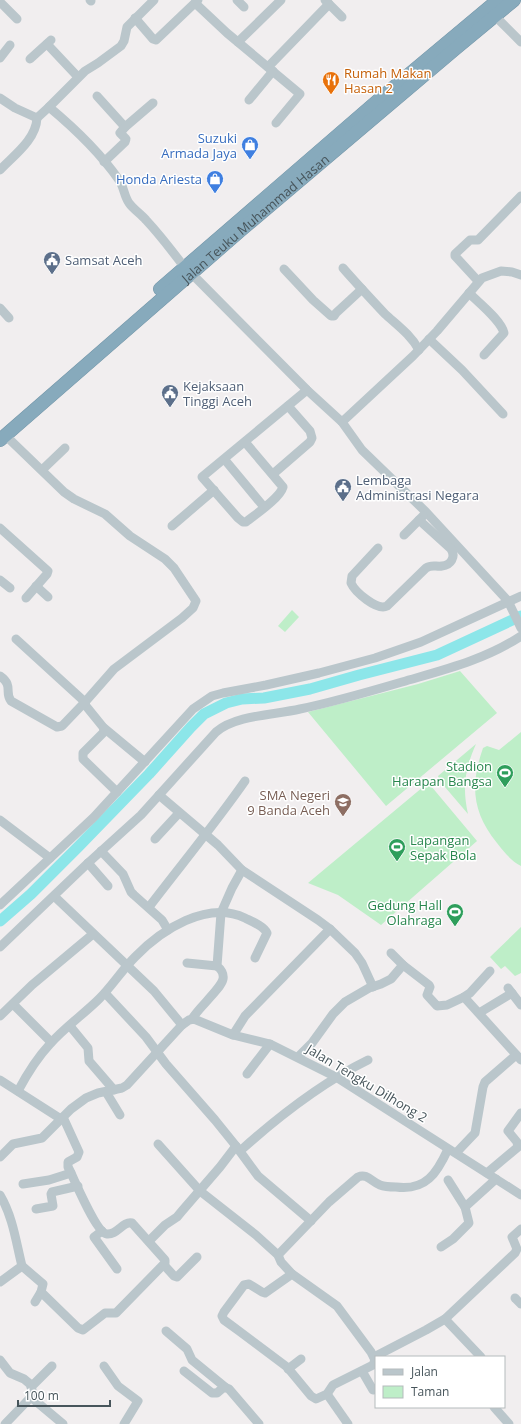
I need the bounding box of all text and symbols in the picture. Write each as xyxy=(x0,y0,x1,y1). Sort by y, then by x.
place label: Rumah Makan Hasan 2 xyxy=(344,64,432,97)
restaurant icon: Rumah Makan Hasan 2 xyxy=(321,70,341,95)
place label: Suzuki Armada Jaya xyxy=(161,129,237,162)
shop icon: Suzuki Armada Jaya xyxy=(240,135,260,160)
street label: Jalan Teuku Muhammad Hasan xyxy=(176,150,333,288)
shop icon: Honda Ariesta xyxy=(205,169,225,194)
place label: Honda Ariesta xyxy=(116,170,202,188)
public building icon: Samsat Aceh xyxy=(42,250,62,275)
place label: Samsat Aceh xyxy=(65,251,143,269)
place label: Kejaksaan Tinggi Aceh xyxy=(183,377,252,410)
public building icon: Kejaksaan Tinggi Aceh xyxy=(160,383,180,408)
place label: Lembaga Administrasi Negara xyxy=(356,471,479,504)
public building icon: Lembaga Administrasi Negara xyxy=(333,477,353,502)
place label: Stadion Harapan Bangsa xyxy=(392,757,492,790)
sports icon: Stadion Harapan Bangsa xyxy=(495,763,515,788)
place label: SMA Negeri 9 Banda Aceh xyxy=(247,786,330,819)
school or university icon: SMA Negeri 9 Banda Aceh xyxy=(333,792,353,817)
place label: Lapangan Sepak Bola xyxy=(410,831,477,864)
sports icon: Lapangan Sepak Bola xyxy=(387,837,407,862)
place label: Gedung Hall Olahraga xyxy=(368,896,442,929)
sports icon: Gedung Hall Olahraga xyxy=(445,902,465,927)
street label: Jalan Tengku Dilhong 2 xyxy=(302,1039,431,1126)
legend xyxy=(375,1356,505,1408)
text: Jalan xyxy=(410,1363,438,1380)
scale bar xyxy=(18,1382,110,1408)
text: Taman xyxy=(411,1383,449,1400)
text: 100 m xyxy=(24,1387,59,1404)

